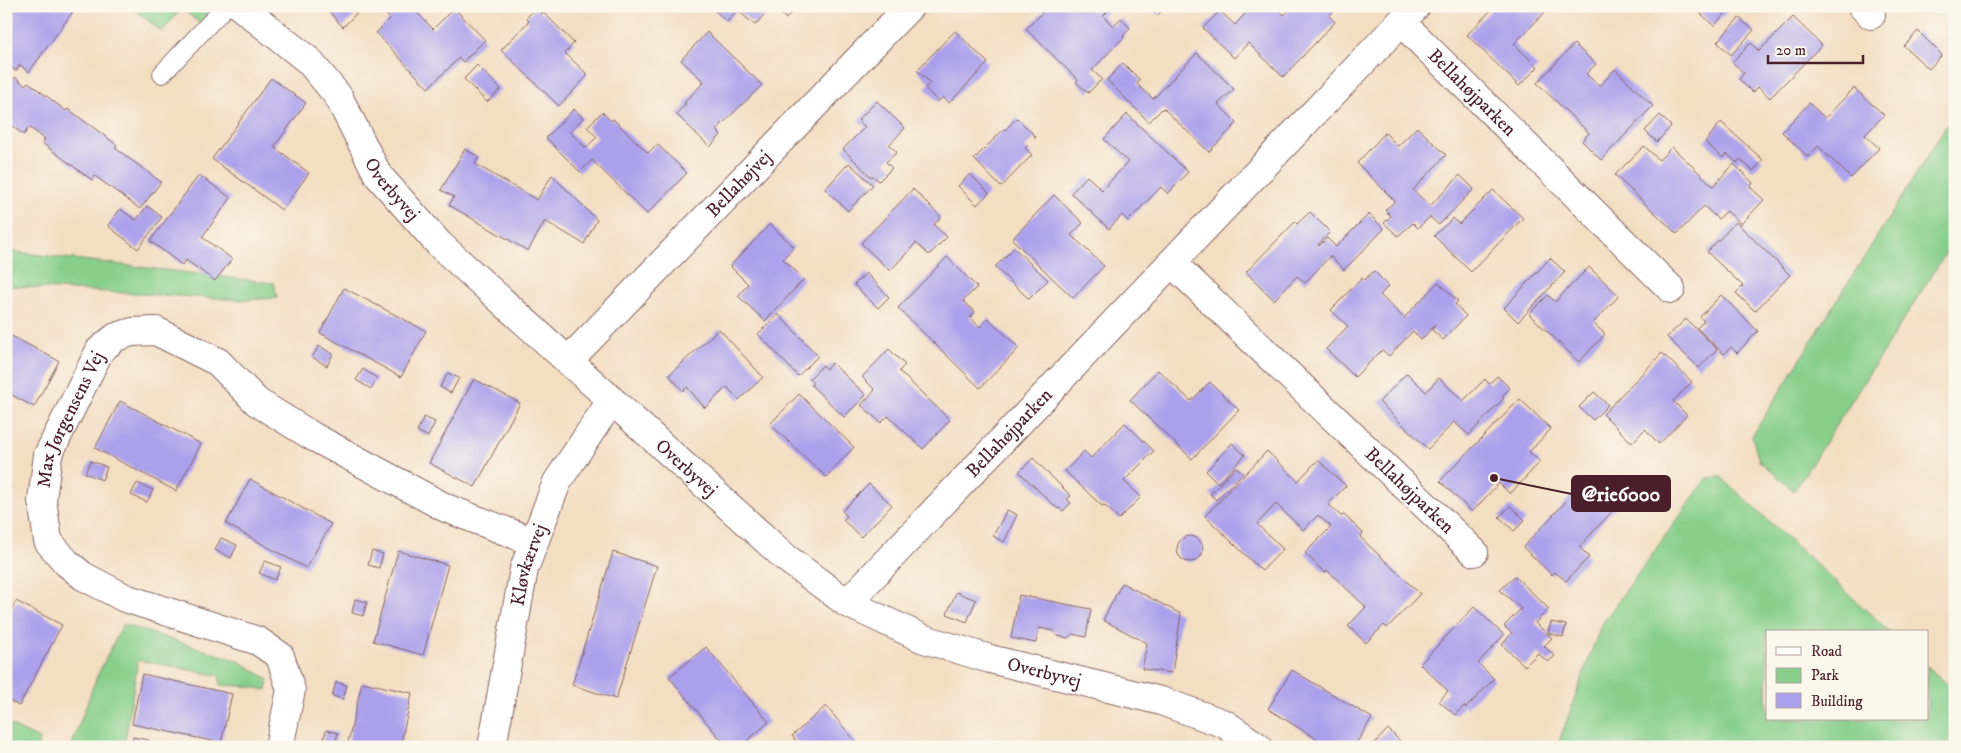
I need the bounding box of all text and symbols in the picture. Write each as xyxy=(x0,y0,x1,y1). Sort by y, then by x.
scale bar xyxy=(1768,32,1864,64)
text: 20 m xyxy=(1776,41,1806,60)
street label: Bellahøjparken xyxy=(1423,44,1521,141)
street label: Bellahøjvej xyxy=(701,146,776,222)
street label: Overbyvej xyxy=(360,154,425,226)
street label: Max Jørgensens Vej xyxy=(32,347,109,489)
street label: Bellahøjparken xyxy=(961,383,1057,482)
street label: Overbyvej xyxy=(651,434,722,502)
street label: Bellahøjparken xyxy=(1360,442,1459,539)
callout: @rie6000 xyxy=(1572,476,1670,511)
text: @rie6000 xyxy=(1582,483,1661,508)
street label: Kløvkærvej xyxy=(506,521,552,608)
legend xyxy=(1766,630,1928,720)
text: Road xyxy=(1811,642,1843,661)
street label: Overbyvej xyxy=(1005,652,1084,693)
text: Park xyxy=(1811,666,1840,685)
text: Building xyxy=(1811,692,1863,711)

